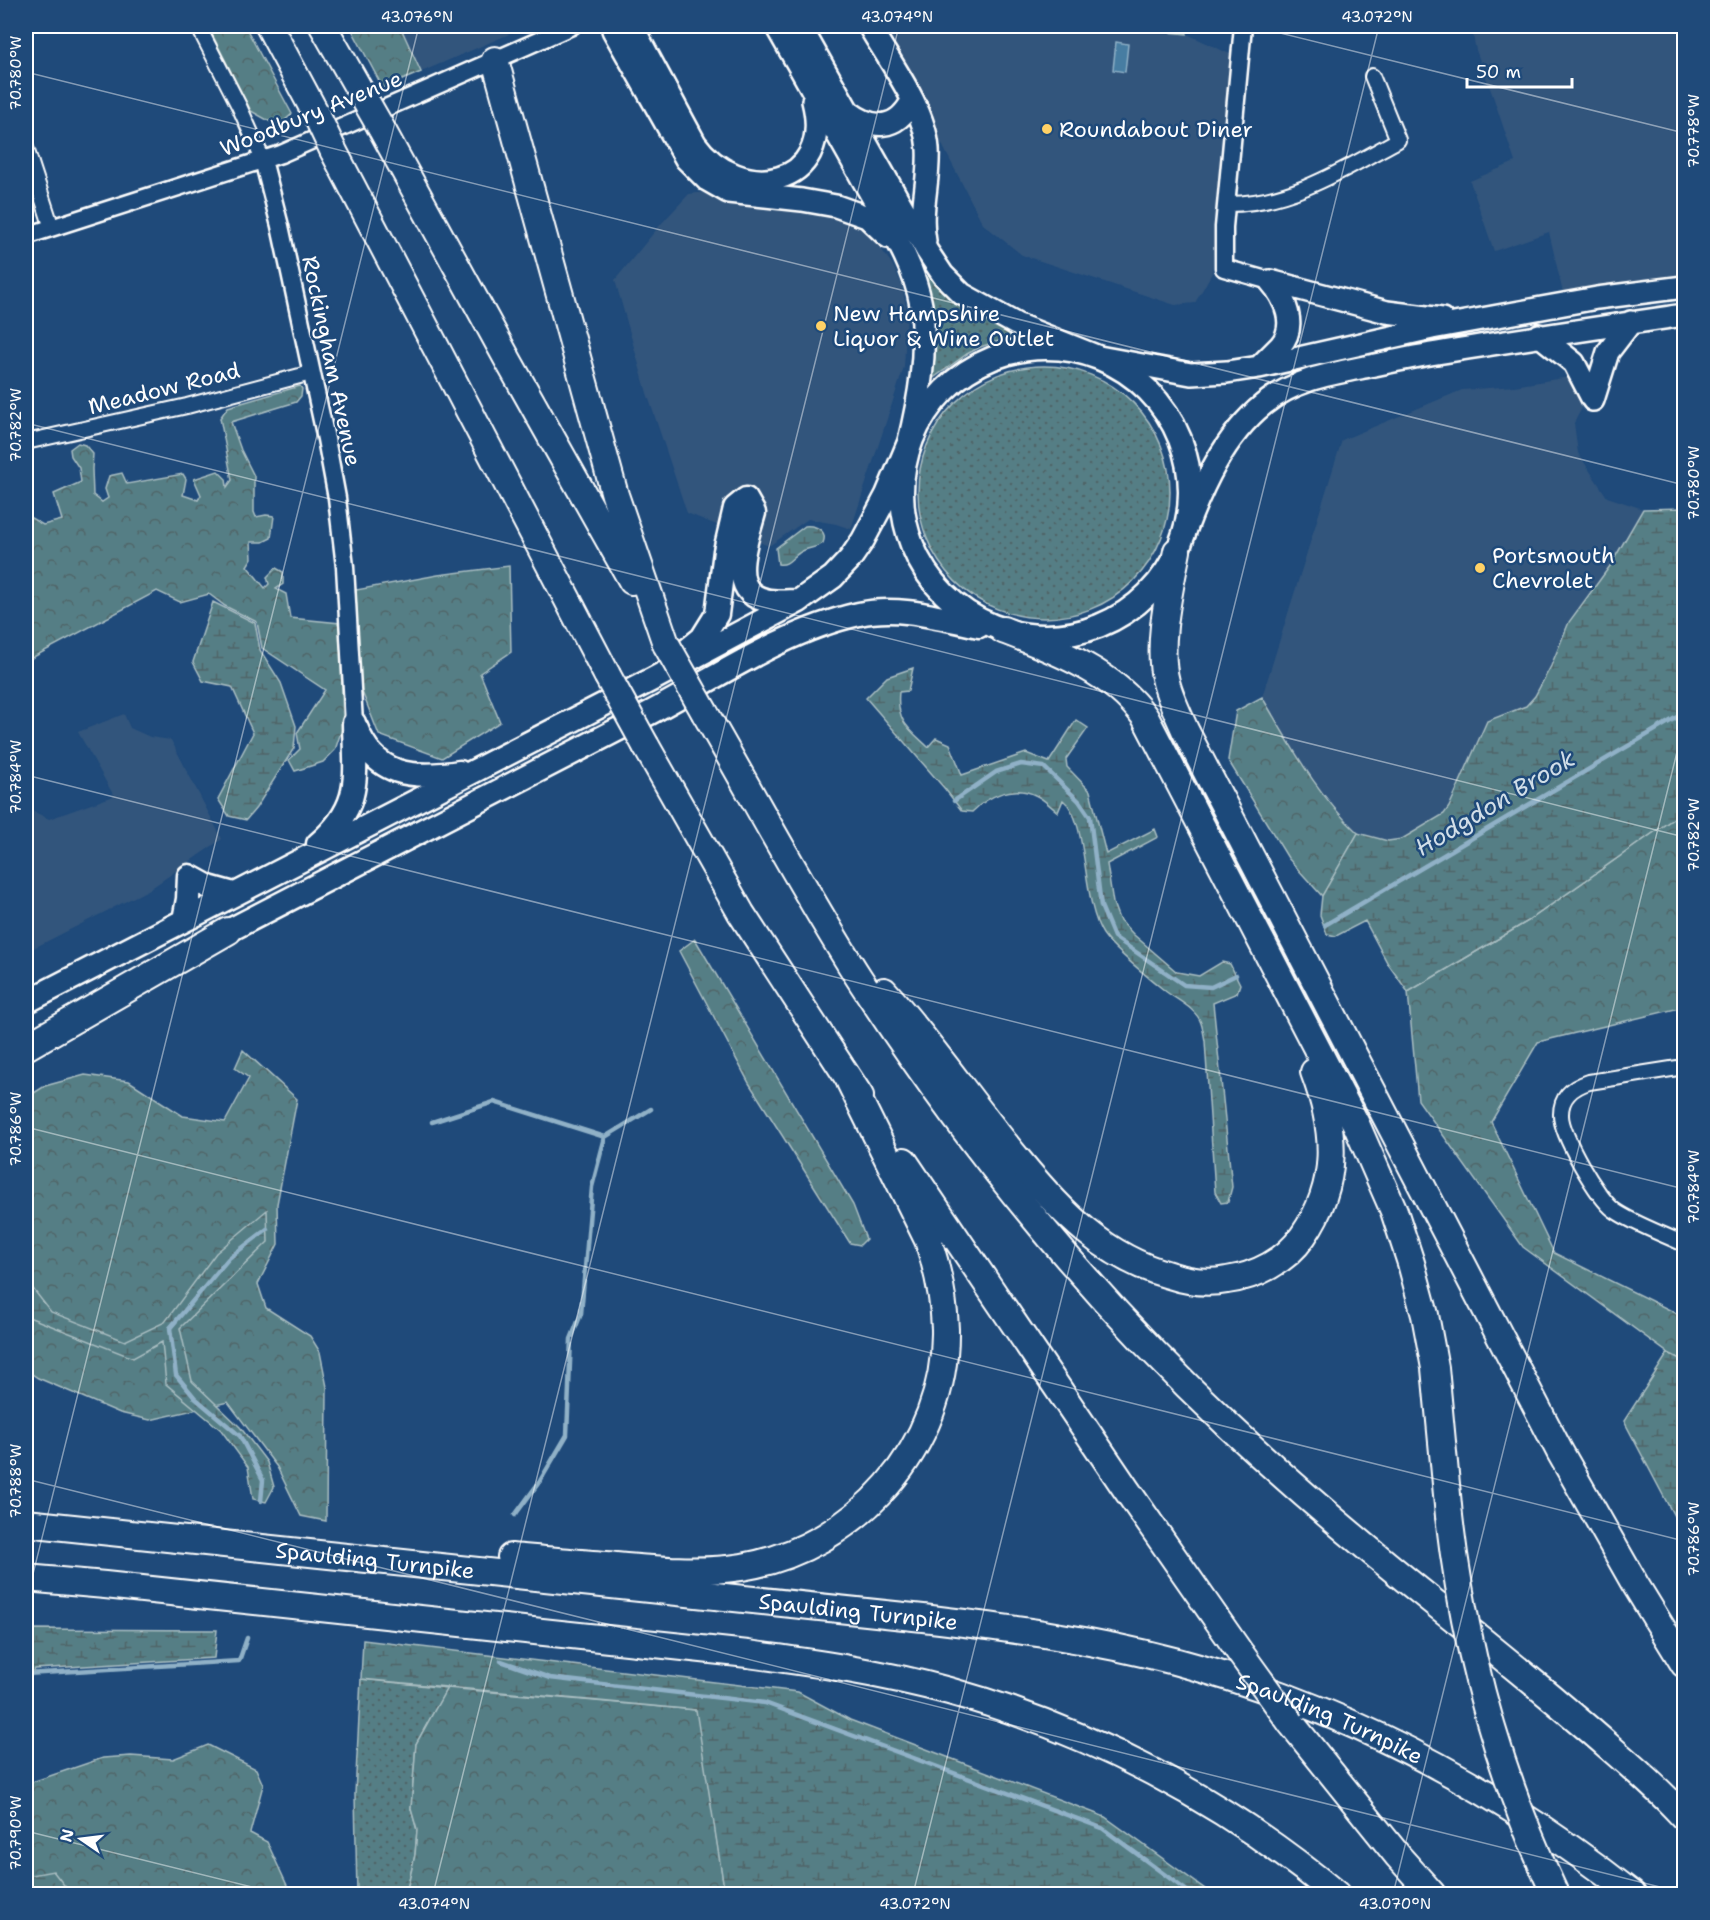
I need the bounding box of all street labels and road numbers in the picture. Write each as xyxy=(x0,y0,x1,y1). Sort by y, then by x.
street label: Woodbury Avenue xyxy=(216,64,407,163)
street label: Rockingham Avenue xyxy=(295,253,368,469)
street label: Meadow Road xyxy=(85,356,243,421)
street label: Spaulding Turnpike xyxy=(274,1536,476,1585)
street label: Spaulding Turnpike xyxy=(757,1587,960,1637)
street label: Spaulding Turnpike xyxy=(1233,1667,1428,1771)

